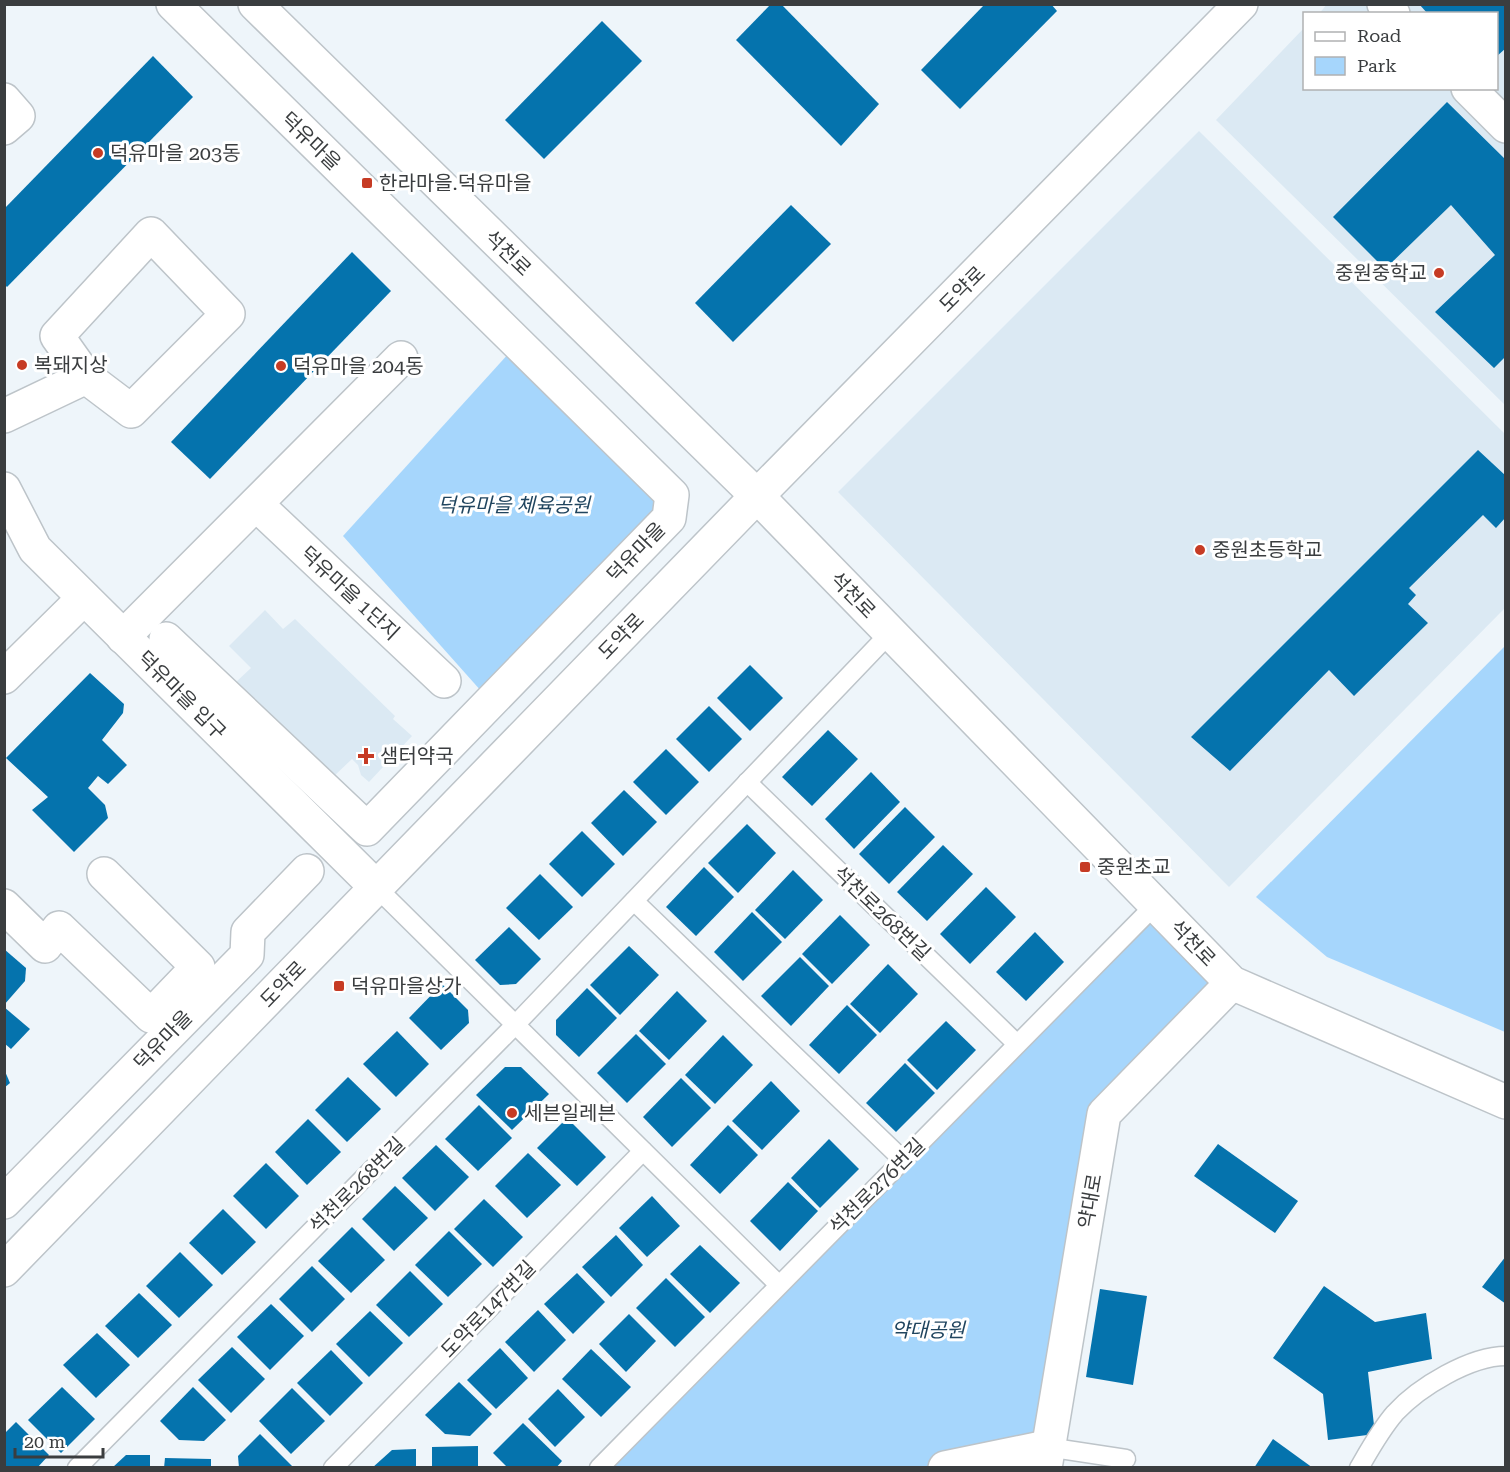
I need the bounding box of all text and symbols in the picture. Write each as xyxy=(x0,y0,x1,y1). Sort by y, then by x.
legend xyxy=(1303,12,1498,90)
text: Road xyxy=(1357,25,1402,46)
text: Park xyxy=(1357,55,1397,76)
street label: 덕유마을 xyxy=(276,107,346,175)
place label: 덕유마을 203동 xyxy=(110,141,241,165)
marker: 덕유마을 203동 xyxy=(91,146,105,160)
place label: 한라마을.덕유마을 xyxy=(379,171,531,195)
marker: 한라마을.덕유마을 xyxy=(360,176,374,190)
street label: 석천로 xyxy=(480,225,536,281)
street label: 도약로 xyxy=(934,261,990,317)
place label: 중원중학교 xyxy=(1335,261,1427,285)
marker: 중원중학교 xyxy=(1432,266,1446,280)
place label: 복돼지상 xyxy=(34,353,108,377)
place label: 덕유마을 204동 xyxy=(293,354,424,378)
marker: 복돼지상 xyxy=(15,358,29,372)
marker: 덕유마을 204동 xyxy=(274,359,288,373)
park label: 덕유마을 체육공원 xyxy=(438,493,592,517)
street label: 덕유마을 xyxy=(602,517,670,587)
place label: 중원초등학교 xyxy=(1212,538,1322,562)
street label: 덕유마을 1단지 xyxy=(295,541,405,645)
marker: 중원초등학교 xyxy=(1193,543,1207,557)
street label: 석천로 xyxy=(825,567,881,623)
street label: 도약로 xyxy=(593,608,649,664)
street label: 덕유마을 입구 xyxy=(133,646,231,744)
place label: 샘터약국 xyxy=(380,744,454,768)
marker: 샘터약국 xyxy=(357,747,375,765)
place label: 중원초교 xyxy=(1097,855,1171,879)
marker: 중원초교 xyxy=(1078,860,1092,874)
street label: 석천로268번길 xyxy=(828,861,936,965)
street label: 석천로 xyxy=(1165,915,1221,971)
street label: 도약로 xyxy=(255,956,311,1012)
place label: 덕유마을상가 xyxy=(351,974,461,998)
marker: 덕유마을상가 xyxy=(332,979,346,993)
street label: 덕유마을 xyxy=(129,1005,197,1075)
place label: 세븐일레븐 xyxy=(524,1101,616,1125)
marker: 세븐일레븐 xyxy=(505,1106,519,1120)
street label: 석천로268번길 xyxy=(304,1132,410,1238)
street label: 석천로276번길 xyxy=(824,1133,930,1239)
street label: 약대로 xyxy=(1073,1172,1107,1230)
street label: 도약로147번길 xyxy=(436,1255,540,1363)
park label: 약대공원 xyxy=(891,1318,966,1342)
scale bar xyxy=(15,1421,104,1459)
text: 20 m xyxy=(24,1431,65,1452)

